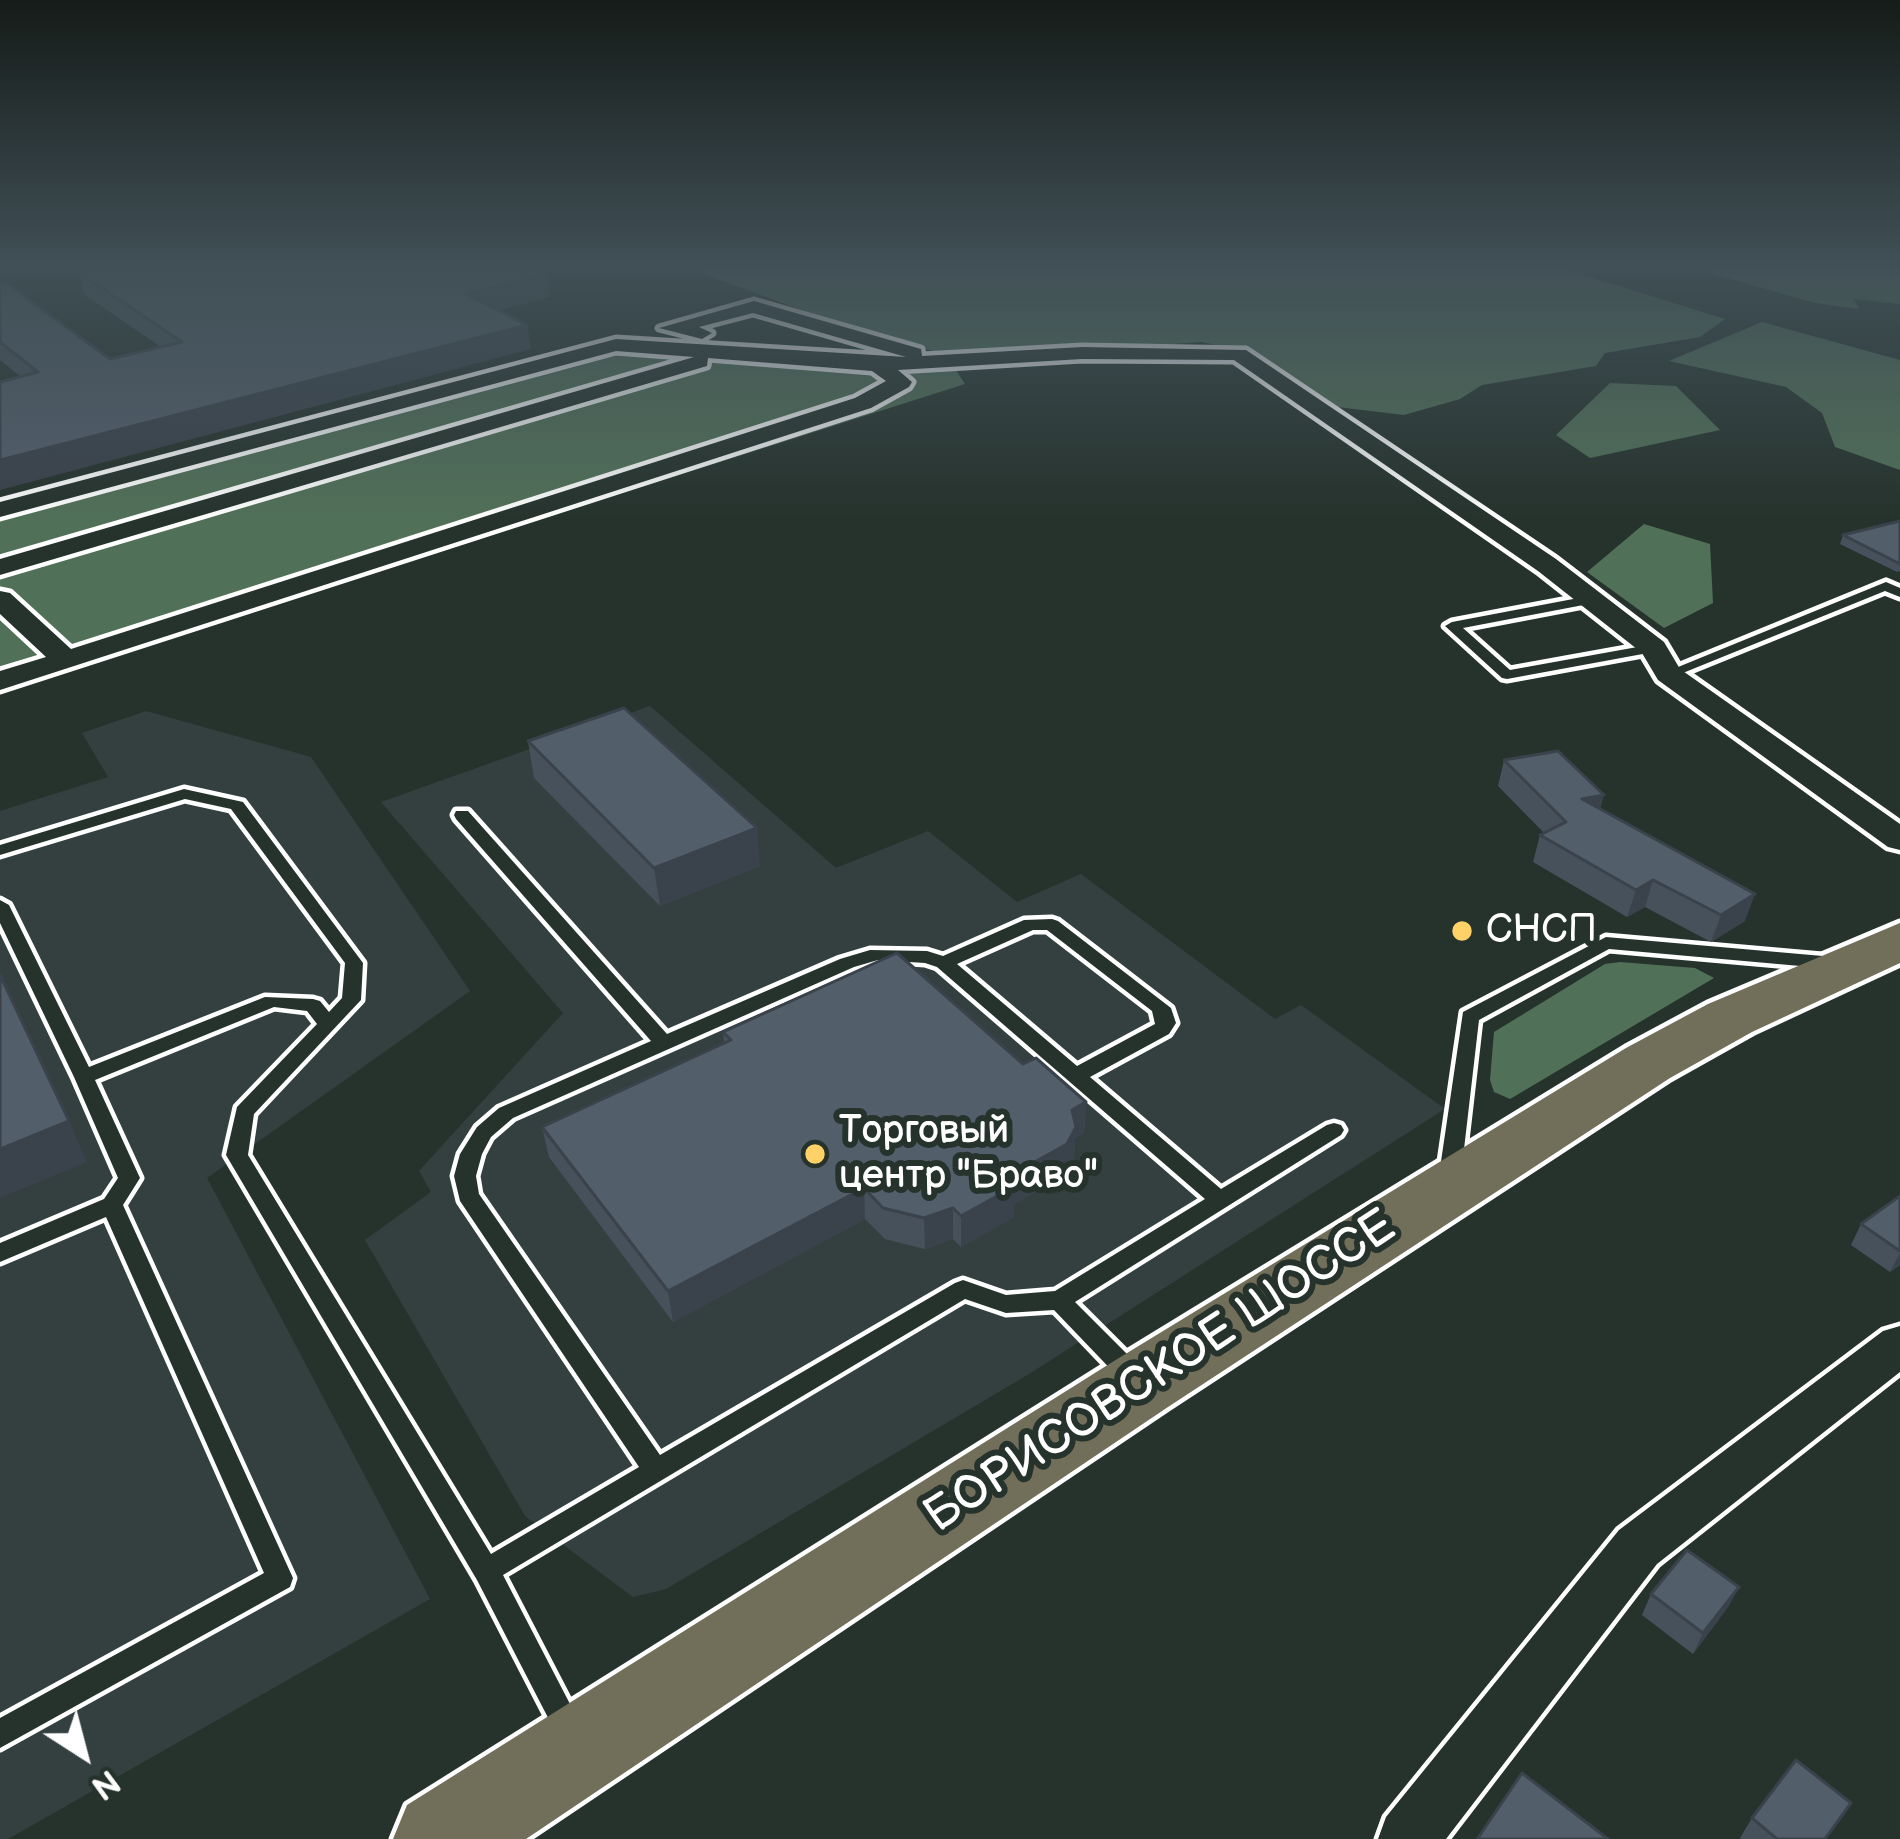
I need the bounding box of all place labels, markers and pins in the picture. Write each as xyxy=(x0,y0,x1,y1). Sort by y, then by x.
place label: СНСП xyxy=(1486,908,1597,954)
marker: СНСП xyxy=(1449,918,1475,944)
place label: Торговый центр "Браво" xyxy=(839,1109,1098,1200)
marker: Торговый центр "Браво" xyxy=(802,1141,828,1167)

